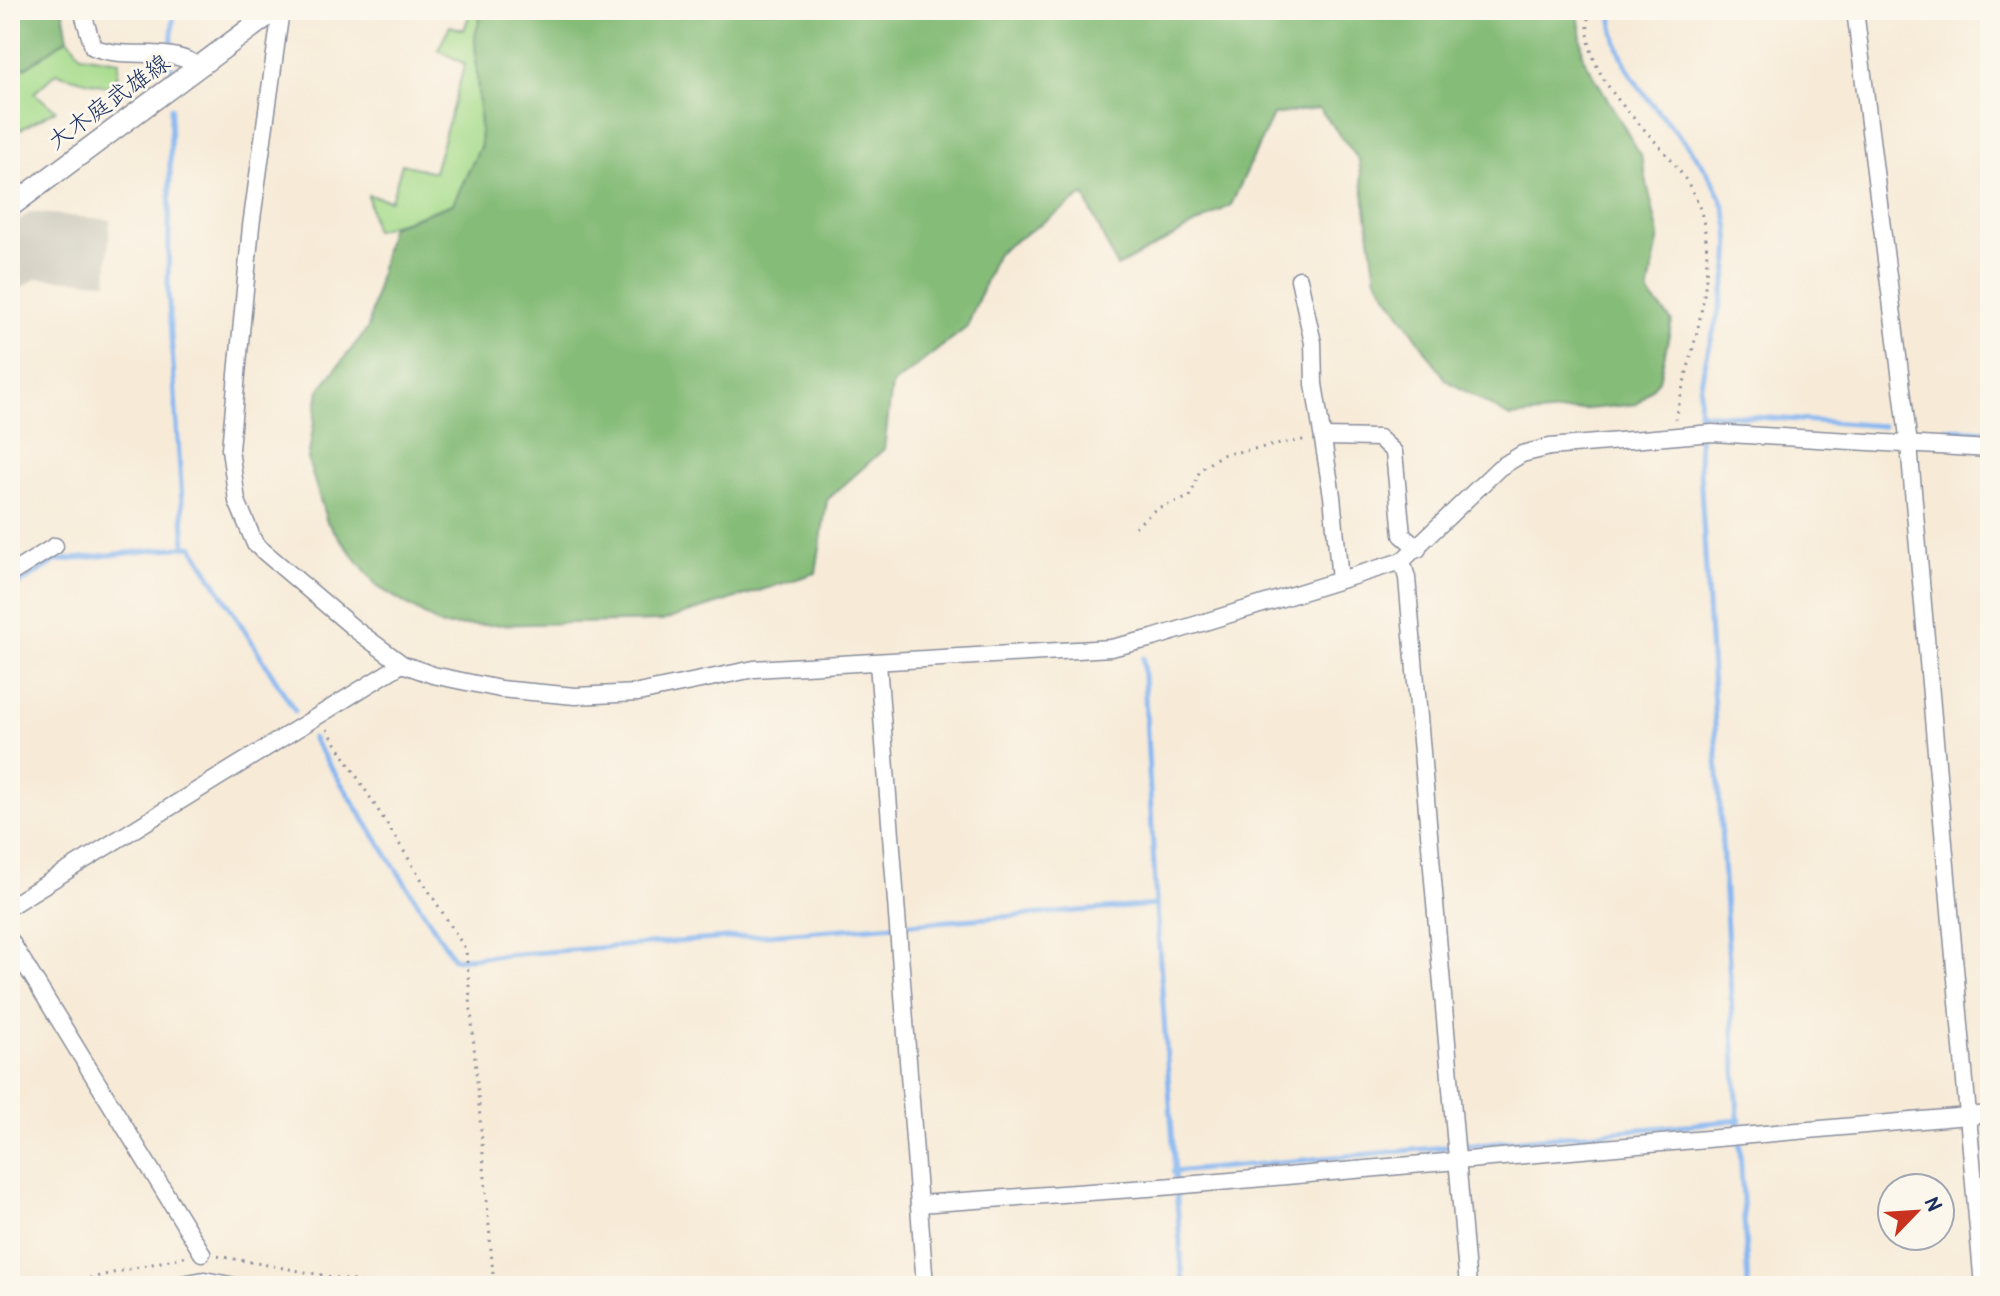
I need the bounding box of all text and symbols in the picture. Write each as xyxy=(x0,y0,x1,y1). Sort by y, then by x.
street label: 大木庭武雄線 xyxy=(40,46,176,156)
north arrow xyxy=(1876,1172,1956,1252)
text: N xyxy=(1918,1192,1950,1215)

